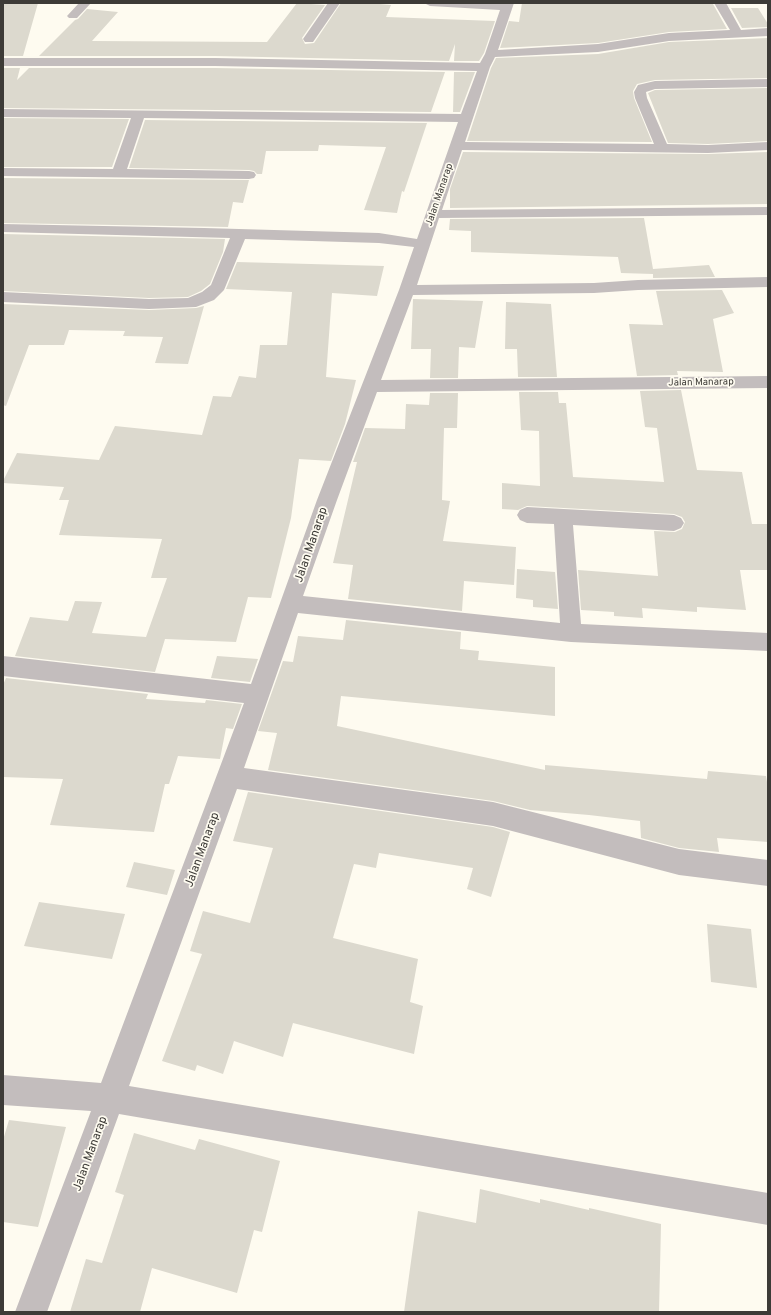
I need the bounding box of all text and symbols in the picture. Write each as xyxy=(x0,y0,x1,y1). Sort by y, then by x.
street label: Jalan Manarap xyxy=(424,162,456,228)
street label: Jalan Manarap xyxy=(668,376,734,390)
street label: Jalan Manarap xyxy=(292,505,332,585)
street label: Jalan Manarap xyxy=(183,811,223,889)
street label: Jalan Manarap xyxy=(71,1115,111,1193)

